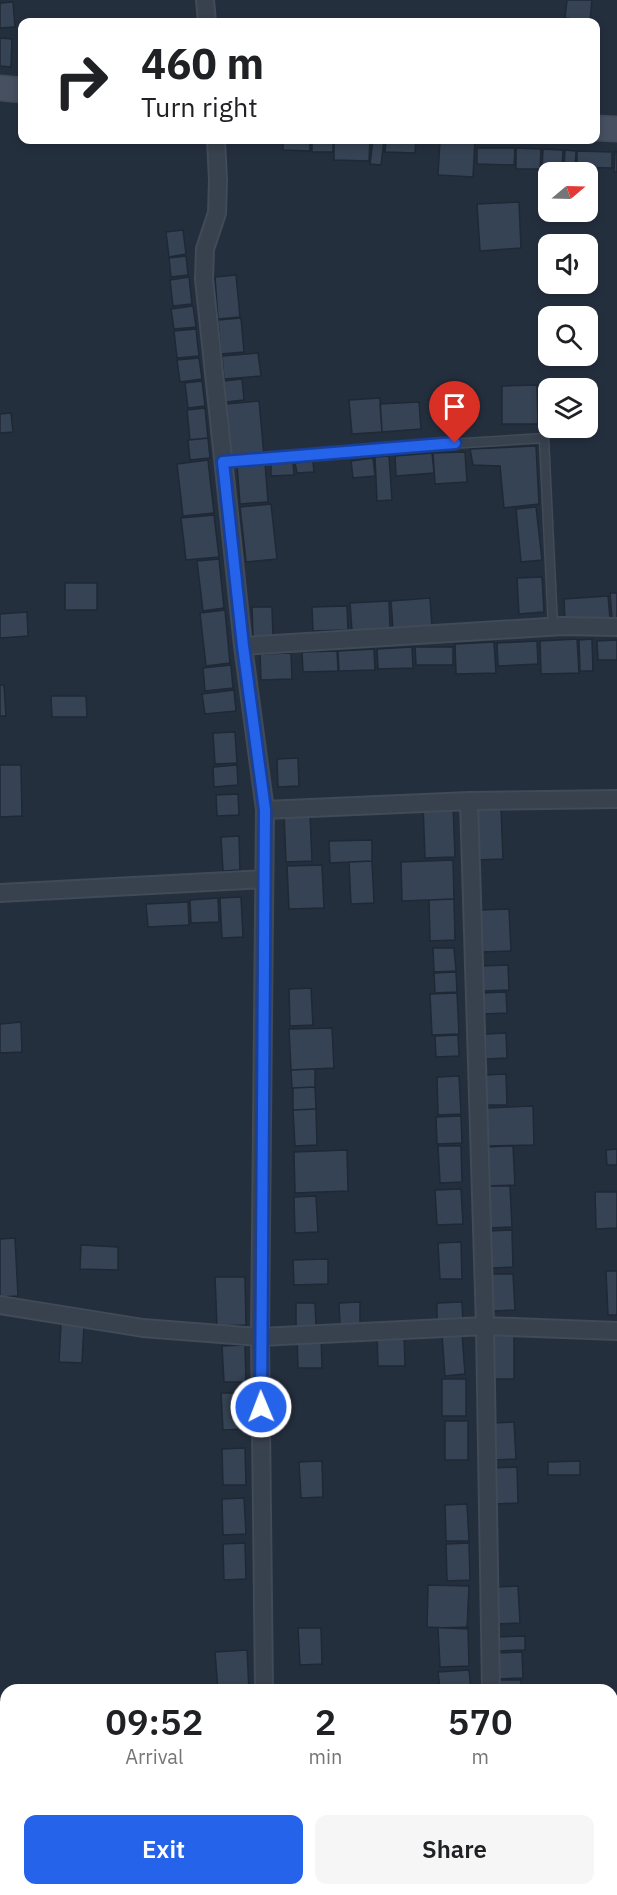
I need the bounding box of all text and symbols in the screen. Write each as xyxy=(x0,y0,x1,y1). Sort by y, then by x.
text: 460 m xyxy=(141,36,264,91)
icon: right xyxy=(42,42,120,120)
text: Turn right xyxy=(141,89,258,124)
north arrow xyxy=(538,162,598,222)
map controls xyxy=(538,162,598,438)
button: sound xyxy=(538,234,598,294)
button: search xyxy=(538,306,598,366)
button: layers xyxy=(538,378,598,438)
pin xyxy=(429,381,480,443)
icon: arrive xyxy=(438,390,471,423)
position arrow xyxy=(229,1375,293,1439)
text: 09:52 xyxy=(105,1698,203,1745)
text: 2 xyxy=(315,1698,336,1745)
text: 570 xyxy=(448,1698,513,1745)
text: Arrival xyxy=(125,1743,183,1770)
text: min xyxy=(309,1743,342,1770)
text: m xyxy=(471,1743,489,1770)
button: Exit xyxy=(24,1815,303,1884)
button: Share xyxy=(315,1815,594,1884)

